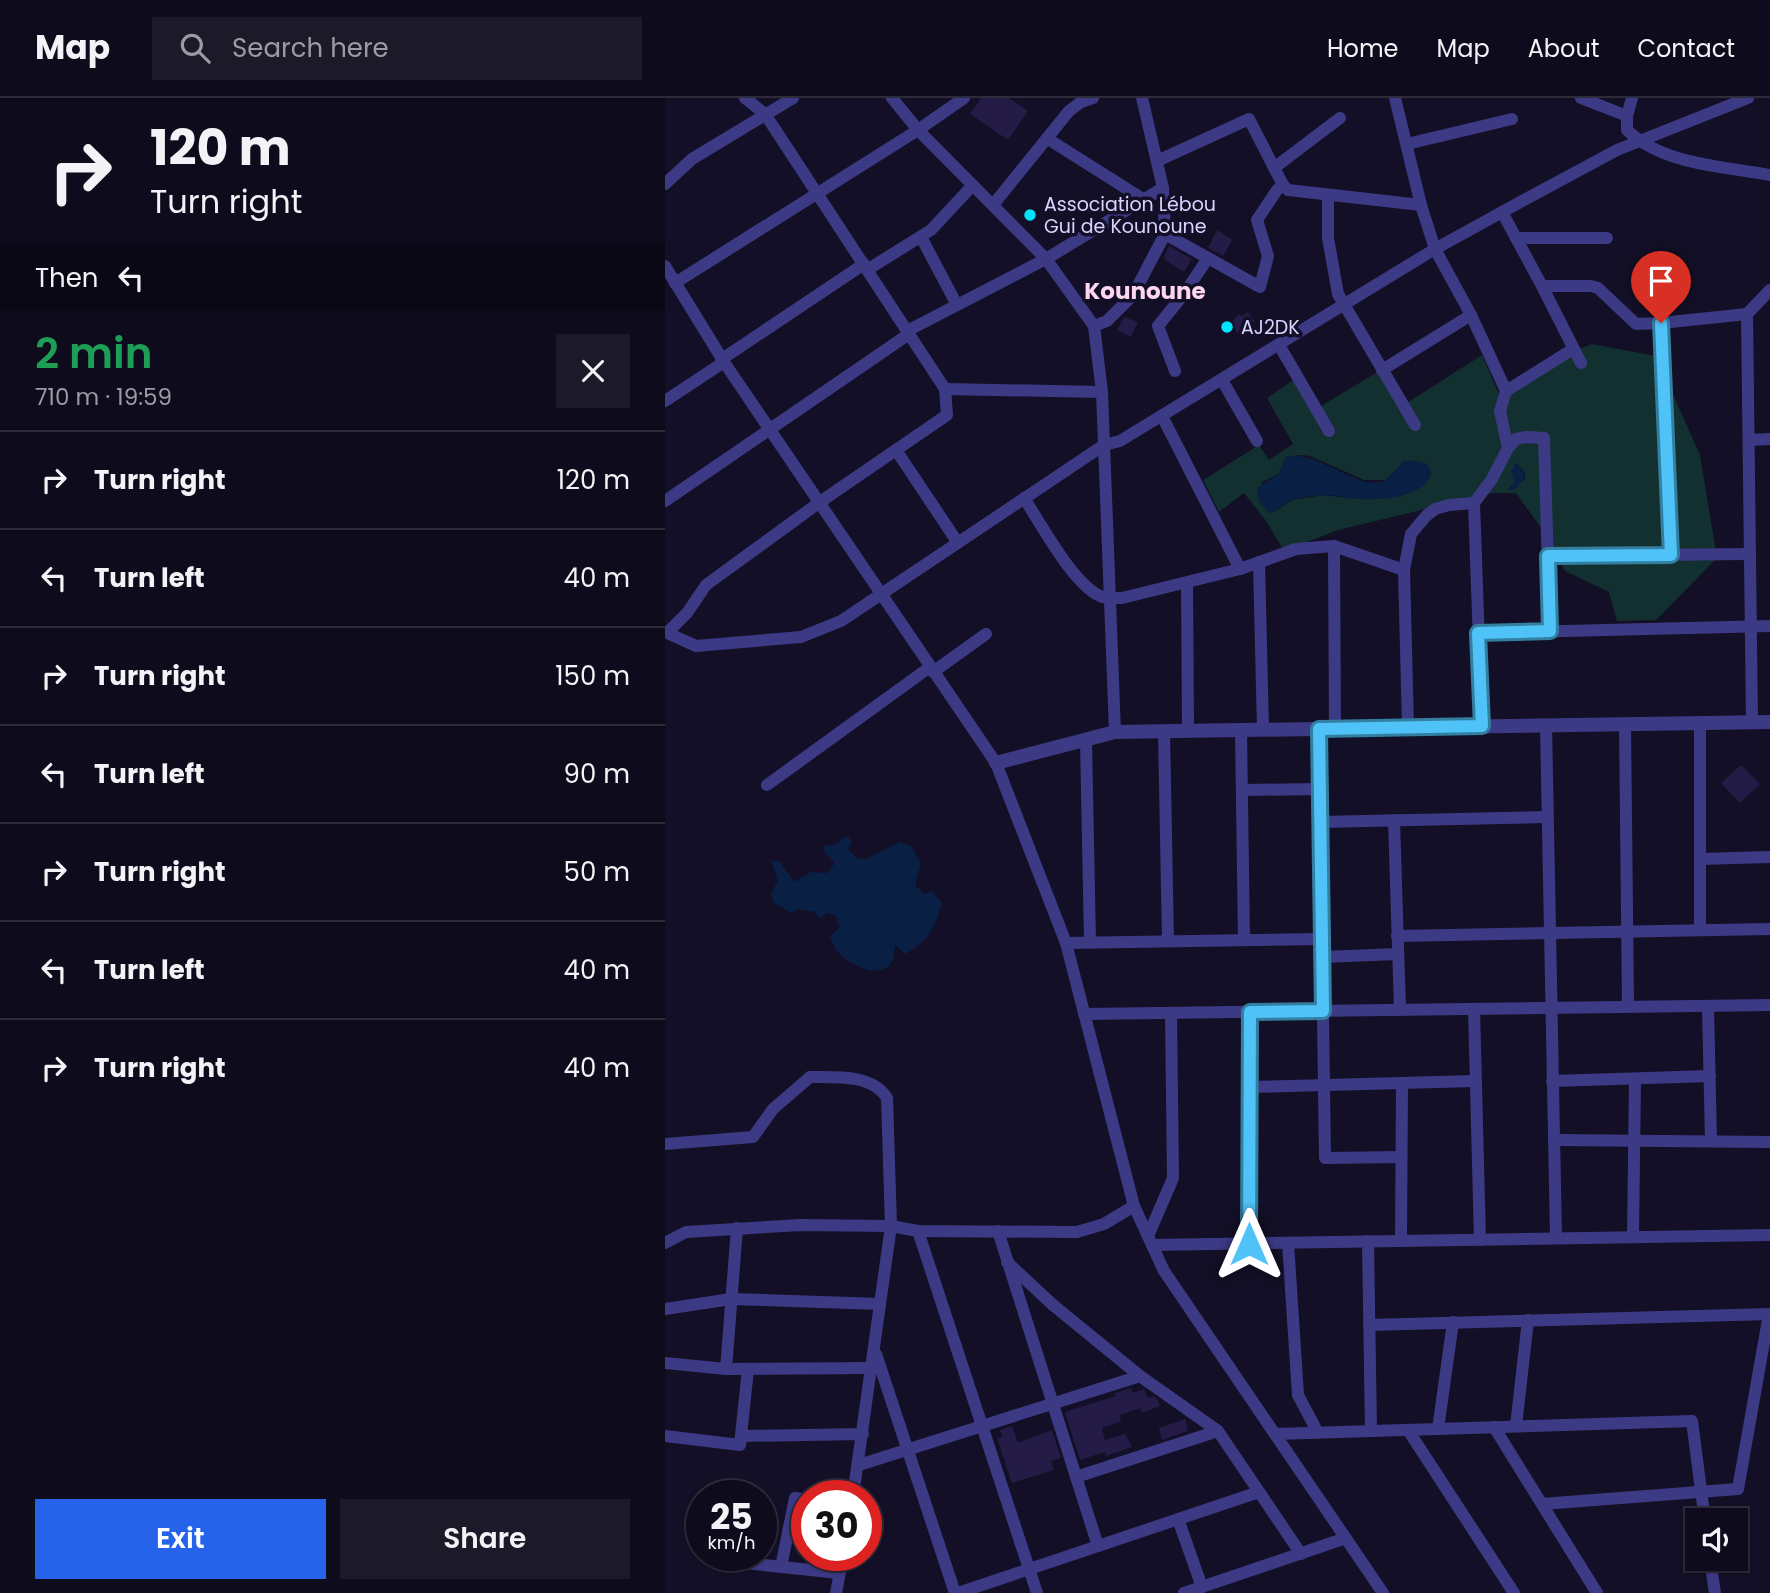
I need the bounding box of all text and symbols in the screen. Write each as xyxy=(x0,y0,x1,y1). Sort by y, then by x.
search box xyxy=(152,17,642,80)
text: Map xyxy=(35,24,110,71)
icon: search xyxy=(176,29,214,67)
text: Search here xyxy=(232,30,389,66)
text: Home xyxy=(1327,32,1399,65)
text: Map xyxy=(1437,32,1490,65)
text: About xyxy=(1528,32,1599,65)
text: Contact xyxy=(1637,32,1735,65)
text: 120 m xyxy=(150,114,291,182)
icon: right xyxy=(35,126,126,217)
text: Turn right xyxy=(150,179,302,224)
place label: Association Lébou Gui de Kounoune xyxy=(1044,191,1216,240)
marker: Association Lébou Gui de Kounoune xyxy=(1022,207,1038,223)
pin xyxy=(1631,251,1691,323)
icon: left xyxy=(112,259,150,297)
text: Then xyxy=(35,260,98,296)
icon: arrive xyxy=(1642,262,1680,300)
district label: Kounoune xyxy=(1084,275,1206,307)
place label: AJ2DK xyxy=(1241,314,1300,341)
marker: AJ2DK xyxy=(1219,319,1235,335)
text: 2 min xyxy=(35,324,153,383)
button: close xyxy=(556,334,630,408)
text: 710 m · 19:59 xyxy=(35,381,172,413)
icon: right xyxy=(35,461,73,499)
text: Turn right xyxy=(94,462,226,498)
text: 120 m xyxy=(557,462,630,498)
icon: left xyxy=(35,559,73,597)
text: Turn left xyxy=(94,560,205,596)
text: 40 m xyxy=(564,560,630,596)
icon: right xyxy=(35,657,73,695)
text: Turn right xyxy=(94,658,226,694)
text: 150 m xyxy=(555,658,630,694)
icon: left xyxy=(35,755,73,793)
text: Turn left xyxy=(94,756,205,792)
text: 90 m xyxy=(564,756,630,792)
icon: right xyxy=(35,853,73,891)
text: Turn right xyxy=(94,854,226,890)
text: 50 m xyxy=(564,854,630,890)
icon: left xyxy=(35,951,73,989)
text: Turn left xyxy=(94,952,205,988)
text: 40 m xyxy=(564,952,630,988)
icon: right xyxy=(35,1049,73,1087)
text: Turn right xyxy=(94,1050,226,1086)
text: 40 m xyxy=(564,1050,630,1086)
position arrow xyxy=(1212,1207,1286,1281)
speed limit sign: 30 xyxy=(791,1480,882,1571)
text: 25 xyxy=(710,1492,753,1541)
button: Exit xyxy=(35,1499,326,1579)
button: Share xyxy=(340,1499,630,1579)
map controls xyxy=(1685,1508,1748,1571)
button: sound xyxy=(1685,1508,1748,1571)
text: km/h xyxy=(708,1530,755,1555)

